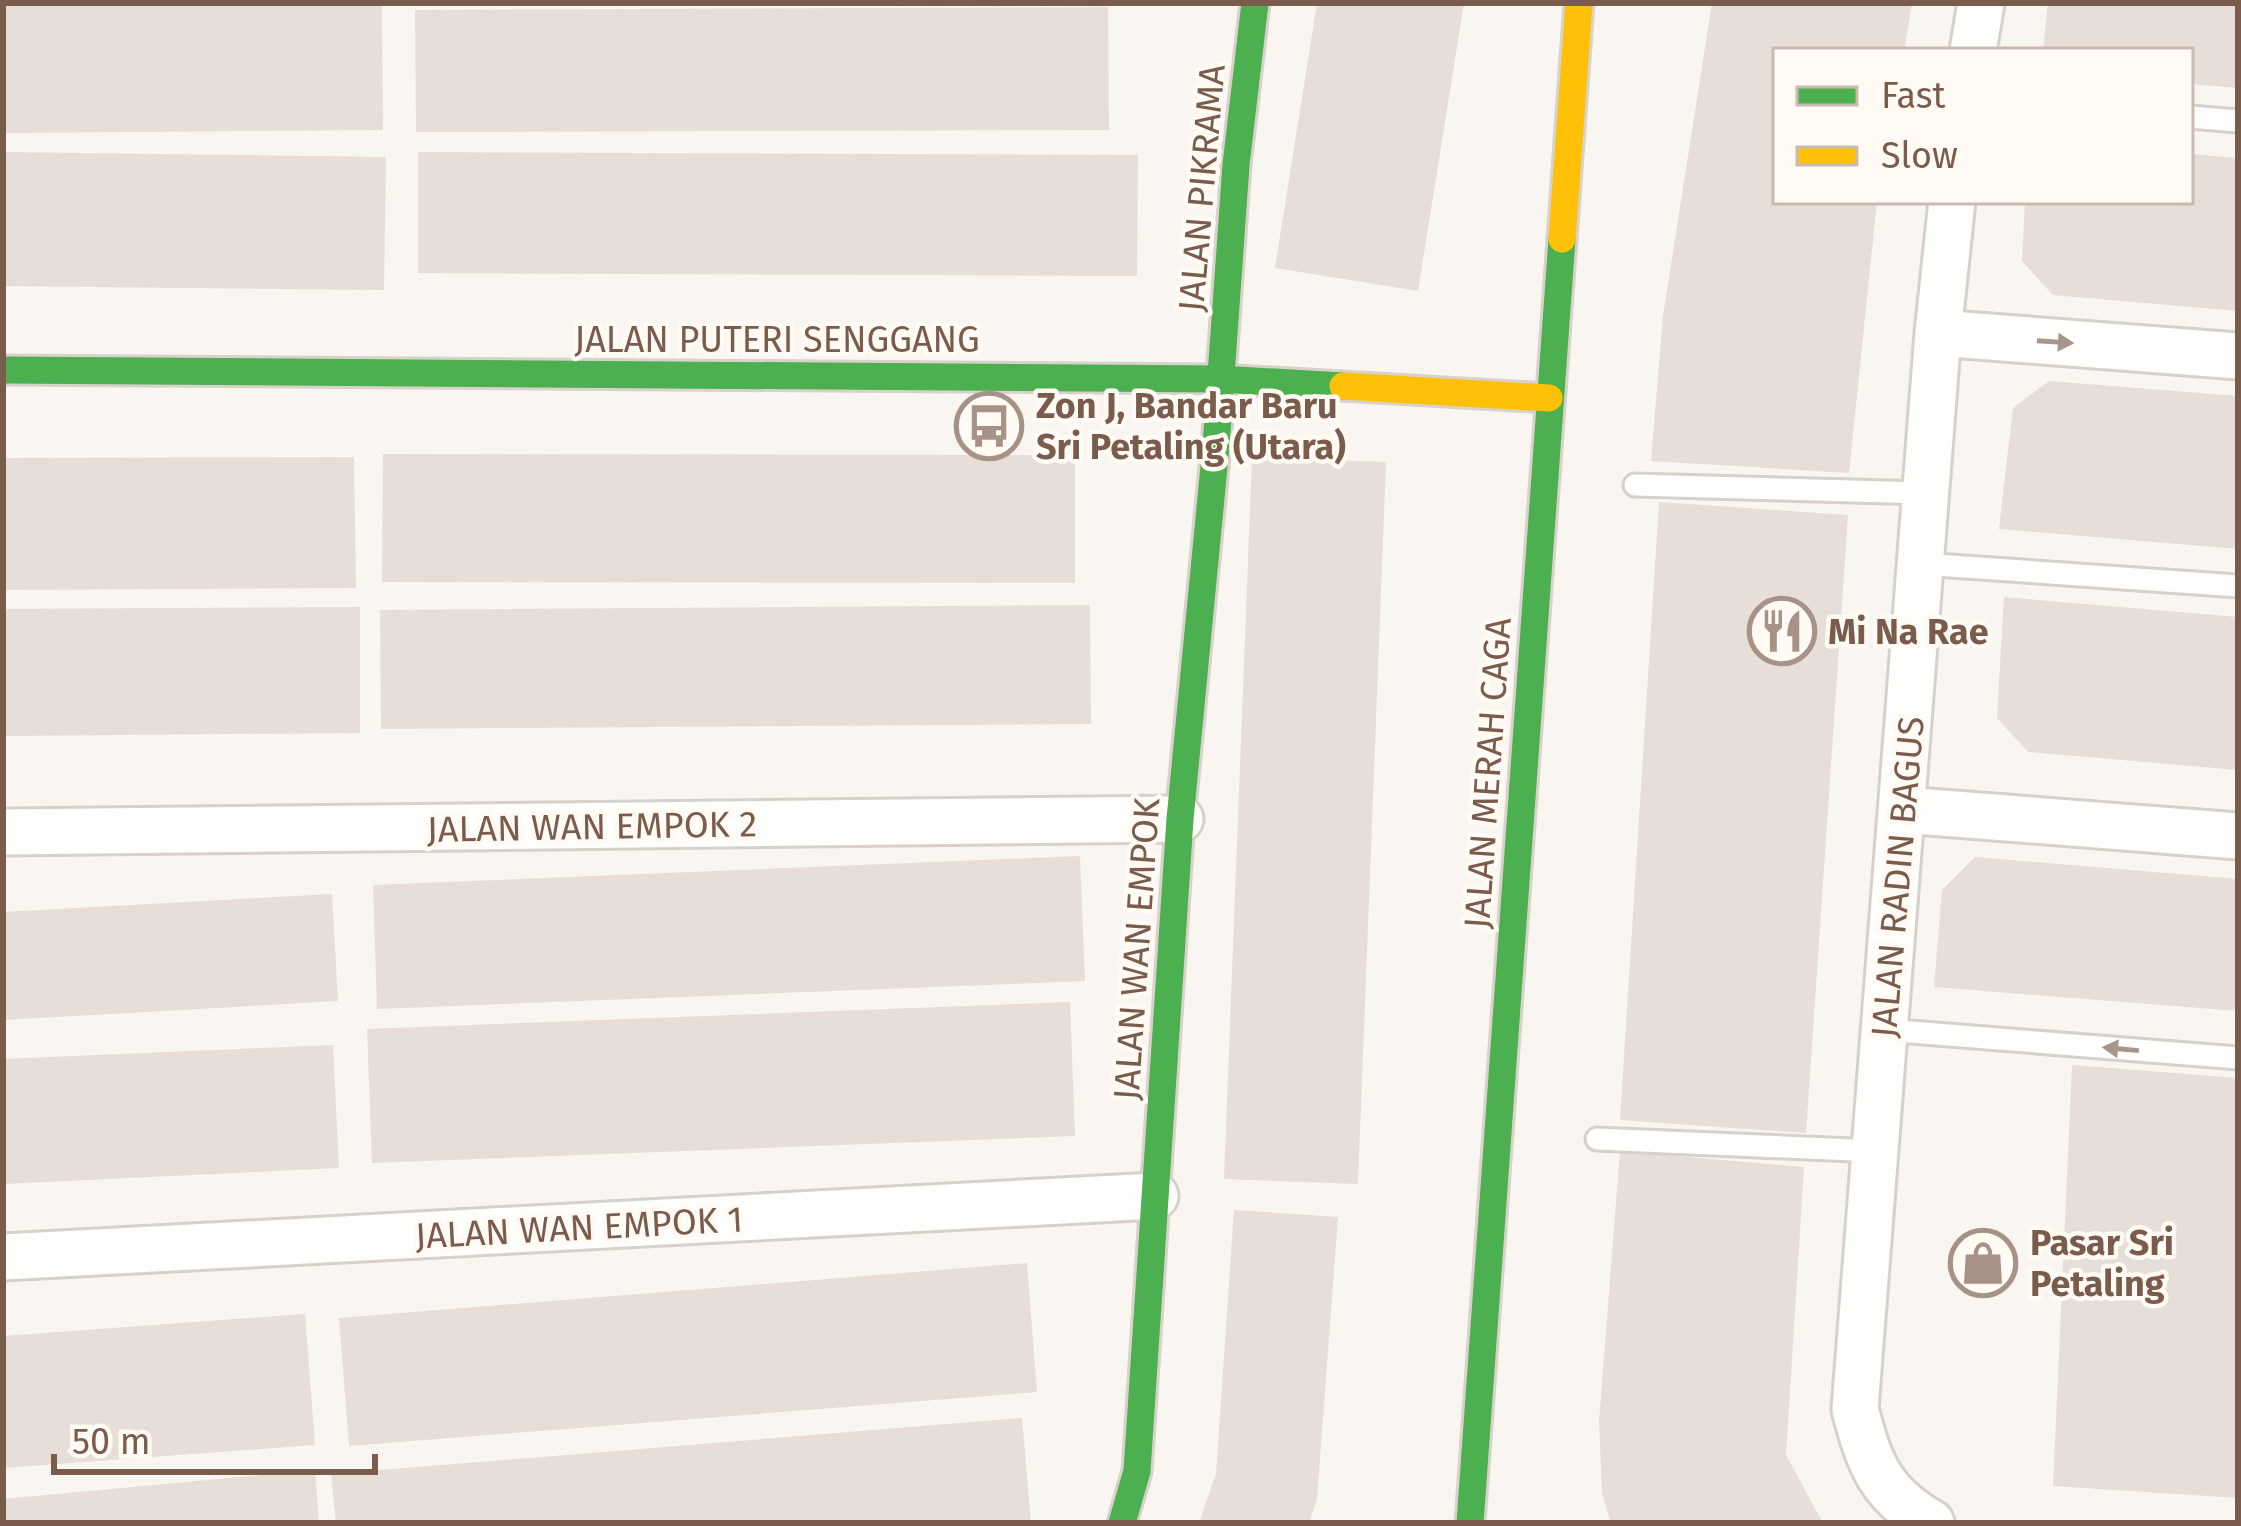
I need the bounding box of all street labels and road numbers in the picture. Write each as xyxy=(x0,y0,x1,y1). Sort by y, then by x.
street label: JALAN PIKRAMA xyxy=(1169,62,1235,314)
street label: JALAN PUTERI SENGGANG xyxy=(574,318,980,362)
street label: JALAN MERAH CAGA xyxy=(1455,616,1521,930)
street label: JALAN RADIN BAGUS xyxy=(1862,715,1934,1040)
street label: JALAN WAN EMPOK xyxy=(1104,796,1170,1102)
street label: JALAN WAN EMPOK 2 xyxy=(426,802,758,852)
street label: JALAN WAN EMPOK 1 xyxy=(414,1197,744,1259)

